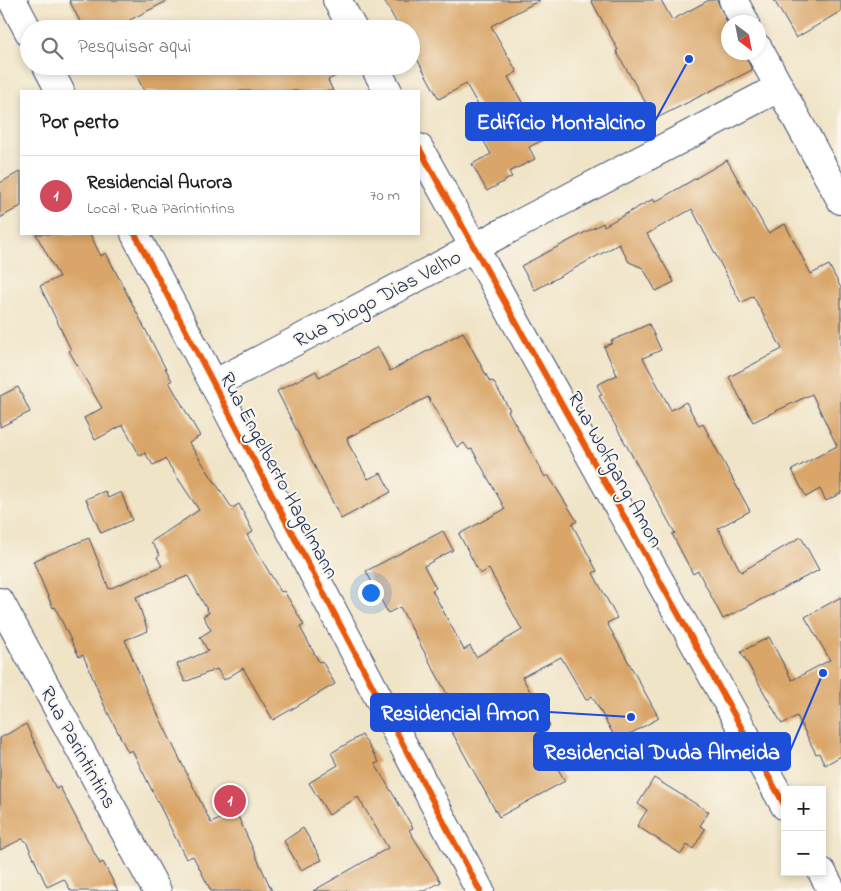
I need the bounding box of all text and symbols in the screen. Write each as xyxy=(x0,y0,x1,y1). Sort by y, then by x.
north arrow xyxy=(721,15,766,60)
search box xyxy=(20,20,420,75)
icon: search xyxy=(38,34,66,62)
text: Pesquisar aqui xyxy=(78,34,191,61)
callout: Edifício Montalcino xyxy=(466,103,655,140)
text: Por perto xyxy=(40,108,119,138)
text: Edifício Montalcino xyxy=(476,108,646,140)
text: Residencial Aurora xyxy=(87,170,232,197)
text: 1 xyxy=(53,184,59,208)
text: 70 m xyxy=(370,184,400,208)
text: Local · Rua Parintintins xyxy=(87,197,235,221)
street label: Rua Diogo Dias Velho xyxy=(289,243,468,358)
street label: Rua Engelberto Hagelmann xyxy=(209,367,345,586)
street label: Rua Wolfgang Amon xyxy=(557,386,670,555)
your location xyxy=(358,580,384,606)
street label: Rua Parintintins xyxy=(31,681,123,815)
callout: Residencial Amon xyxy=(371,694,549,731)
text: Residencial Amon xyxy=(381,699,539,731)
callout: Residencial Duda Almeida xyxy=(534,733,790,770)
text: Residencial Duda Almeida xyxy=(544,738,780,770)
pin: 1 xyxy=(214,782,246,820)
map controls xyxy=(781,786,826,876)
button: + xyxy=(781,786,826,831)
button: − xyxy=(781,831,826,876)

